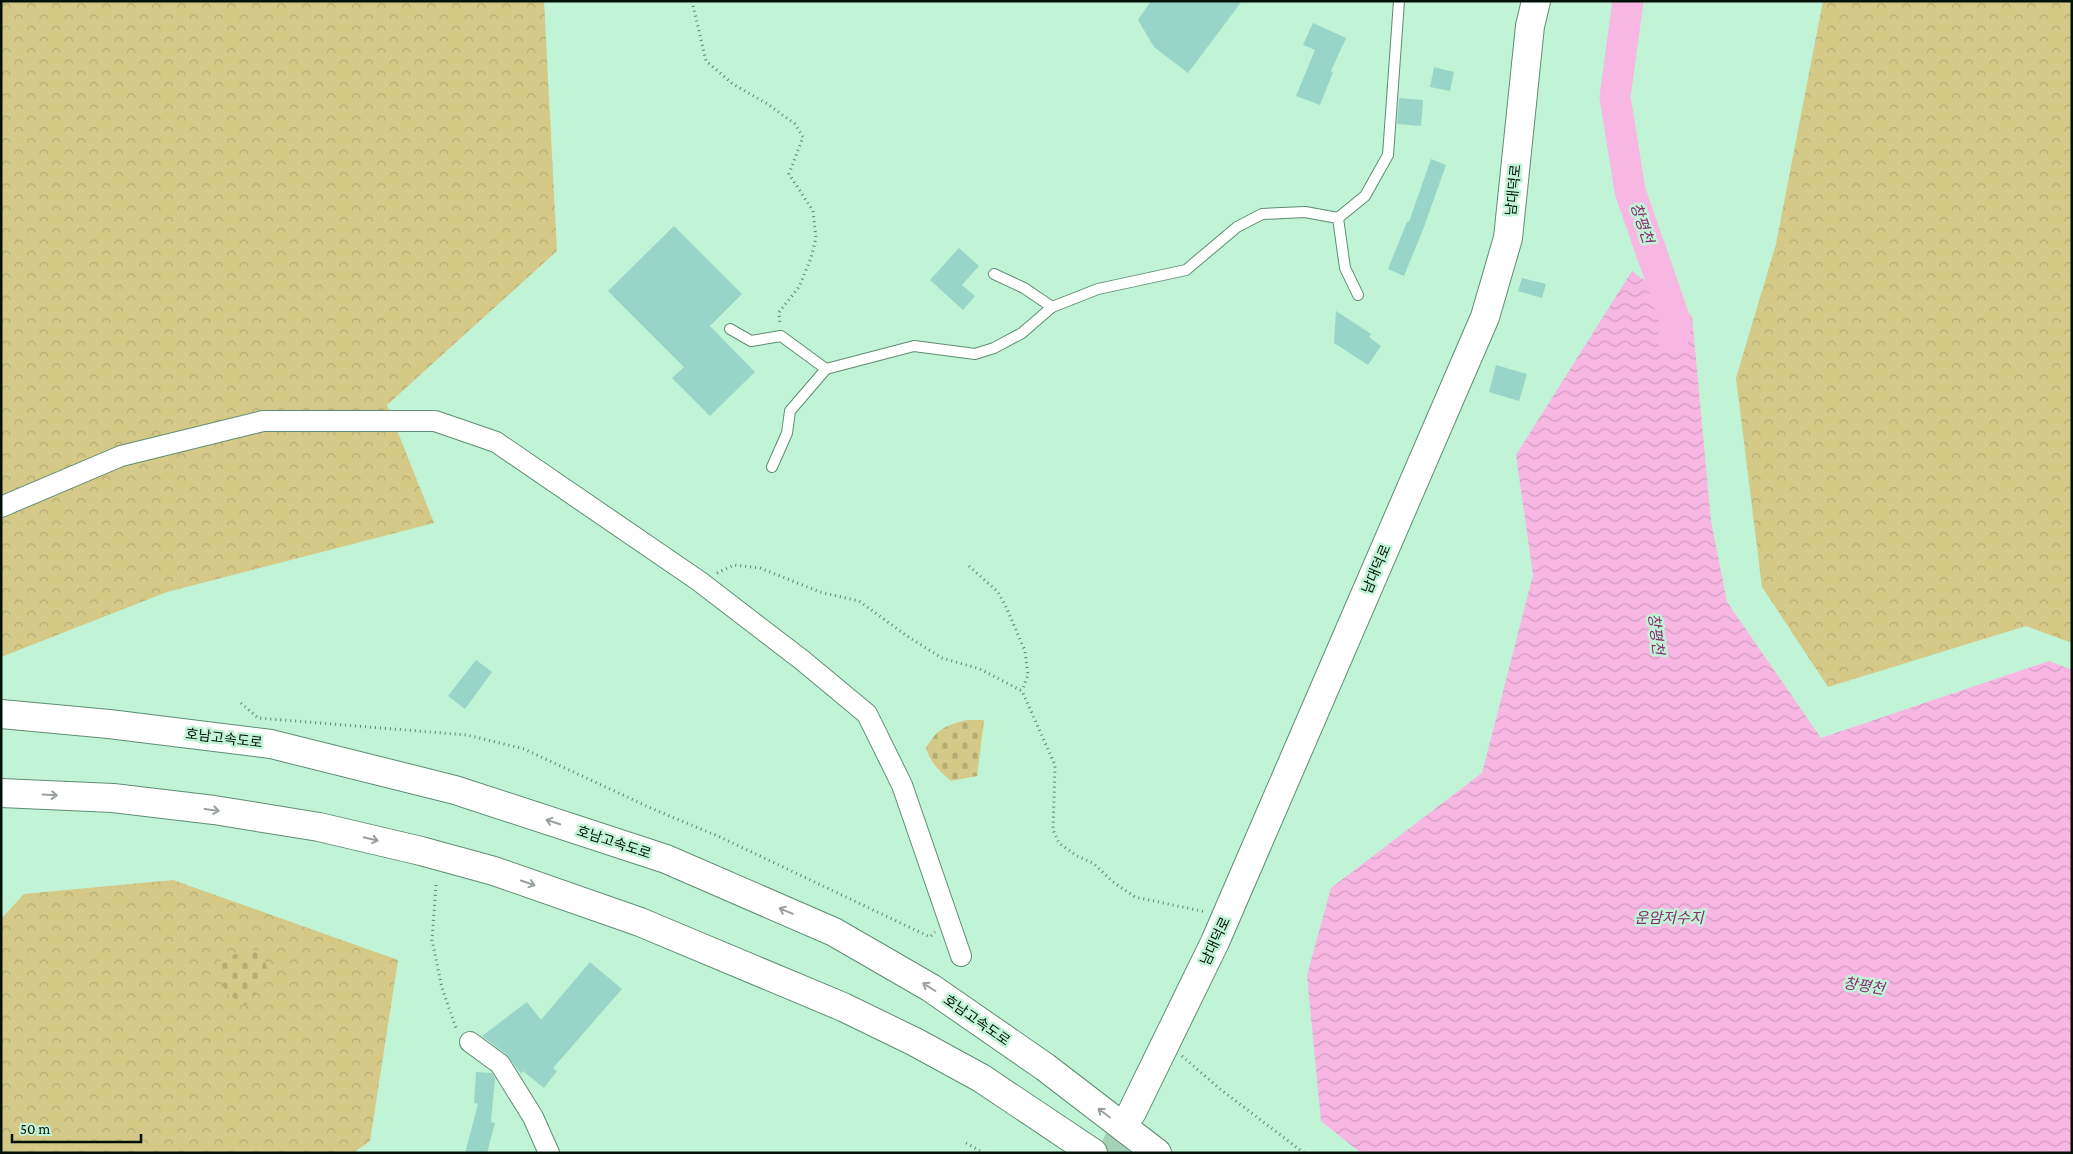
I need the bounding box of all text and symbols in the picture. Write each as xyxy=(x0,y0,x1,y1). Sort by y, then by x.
street label: 남대덕로 xyxy=(1502,163,1524,216)
water label: 창평천 xyxy=(1628,201,1657,247)
street label: 남대덕로 xyxy=(1359,542,1393,596)
water label: 창평천 xyxy=(1646,612,1667,658)
street label: 호남고속도로 xyxy=(185,725,263,751)
one-way arrow xyxy=(42,790,58,799)
one-way arrow xyxy=(203,805,219,815)
one-way arrow xyxy=(545,817,561,826)
street label: 호남고속도로 xyxy=(575,822,653,862)
one-way arrow xyxy=(363,835,379,844)
one-way arrow xyxy=(520,878,536,888)
one-way arrow xyxy=(779,906,794,916)
water label: 운암저수지 xyxy=(1634,910,1705,926)
street label: 남대덕로 xyxy=(1197,914,1233,968)
water label: 창평천 xyxy=(1842,975,1888,997)
one-way arrow xyxy=(923,982,937,992)
street label: 호남고속도로 xyxy=(941,991,1013,1049)
one-way arrow xyxy=(1098,1107,1111,1118)
scale bar xyxy=(12,1112,141,1144)
text: 50 m xyxy=(20,1121,50,1137)

